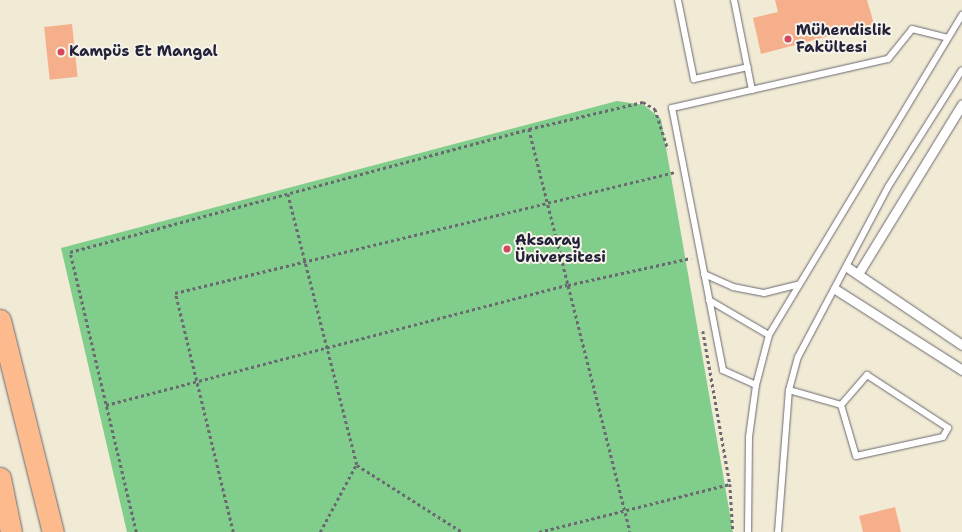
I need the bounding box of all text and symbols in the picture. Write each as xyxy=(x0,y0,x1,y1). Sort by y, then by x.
place label: Mühendislik Fakültesi xyxy=(796,21,891,56)
marker: Mühendislik Fakültesi xyxy=(783,34,793,44)
place label: Kampüs Et Mangal xyxy=(69,43,218,61)
marker: Kampüs Et Mangal xyxy=(56,47,66,57)
place label: Aksaray Üniversitesi xyxy=(515,231,606,266)
marker: Aksaray Üniversitesi xyxy=(502,244,512,254)

